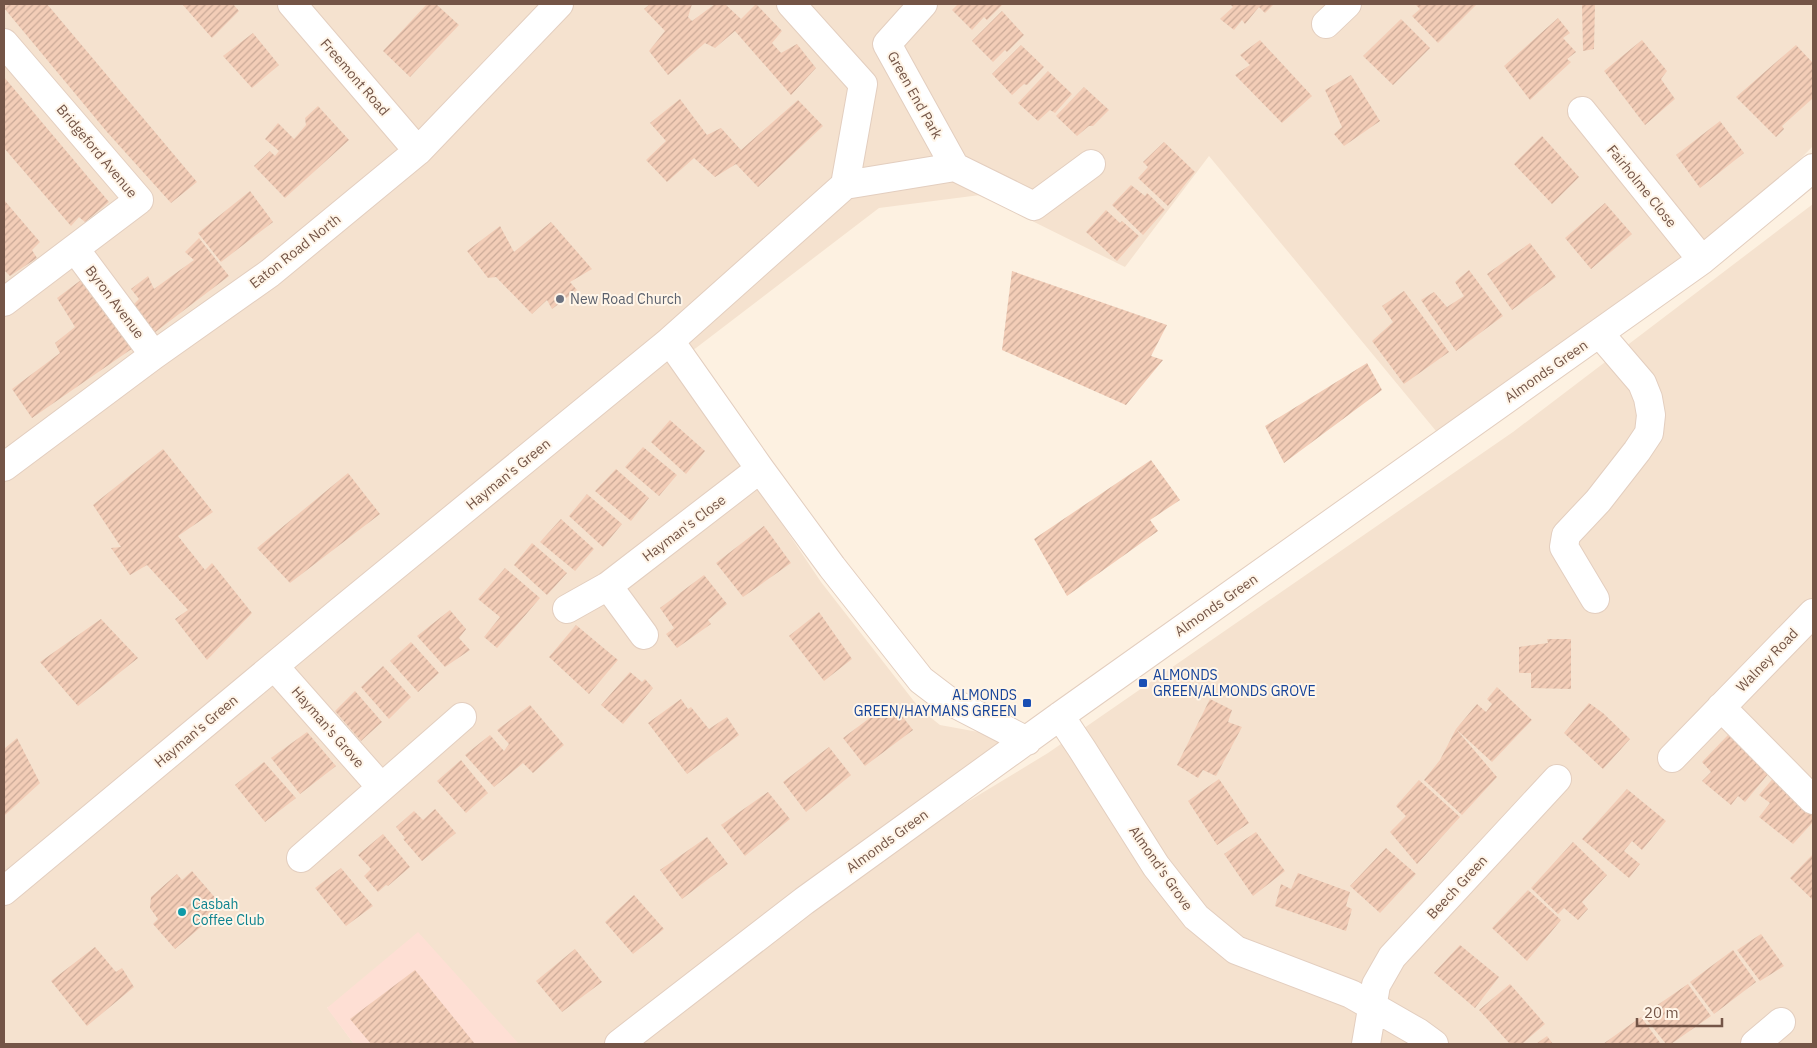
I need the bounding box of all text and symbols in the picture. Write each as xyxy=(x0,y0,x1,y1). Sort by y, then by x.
street label: Freemont Road xyxy=(317,35,393,119)
street label: Green End Park xyxy=(884,48,947,142)
street label: Bridgeford Avenue xyxy=(53,101,142,202)
street label: Fairholme Close xyxy=(1603,141,1681,231)
street label: Eaton Road North xyxy=(246,210,344,292)
street label: Byron Avenue xyxy=(82,262,149,342)
place label: New Road Church xyxy=(570,290,682,308)
marker: New Road Church xyxy=(554,293,566,305)
street label: Almonds Green xyxy=(1501,336,1591,406)
street label: Hayman's Green xyxy=(462,434,554,514)
street label: Hayman's Close xyxy=(639,491,730,565)
street label: Almonds Green xyxy=(1171,570,1261,640)
street label: Walney Road xyxy=(1732,624,1802,696)
place label: ALMONDS GREEN/ALMONDS GROVE xyxy=(1153,666,1316,700)
marker: ALMONDS GREEN/ALMONDS GROVE xyxy=(1137,677,1149,689)
street label: Hayman's Grove xyxy=(288,683,369,772)
place label: ALMONDS GREEN/HAYMANS GREEN xyxy=(854,686,1017,720)
street label: Hayman's Green xyxy=(151,691,241,771)
marker: ALMONDS GREEN/HAYMANS GREEN xyxy=(1021,697,1033,709)
street label: Almonds Green xyxy=(842,805,932,877)
street label: Almond's Grove xyxy=(1125,822,1197,914)
street label: Beech Green xyxy=(1423,851,1491,923)
place label: Casbah Coffee Club xyxy=(192,895,265,929)
marker: Casbah Coffee Club xyxy=(176,906,188,918)
scale bar xyxy=(1637,996,1722,1028)
text: 20 m xyxy=(1644,1003,1679,1022)

